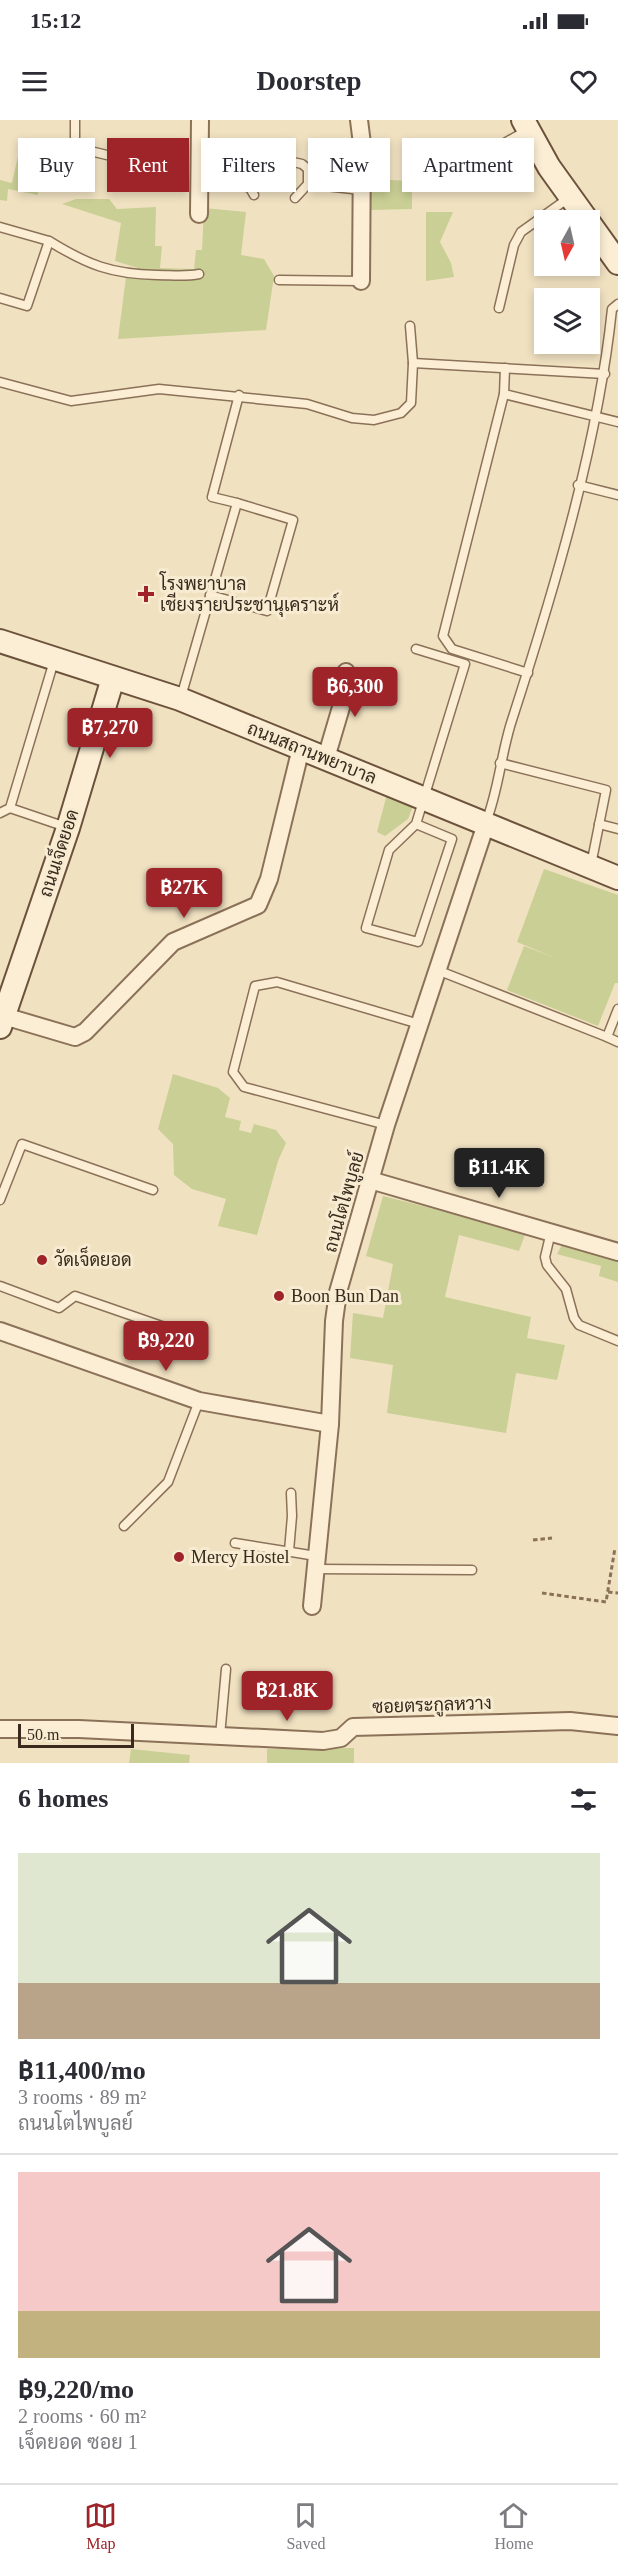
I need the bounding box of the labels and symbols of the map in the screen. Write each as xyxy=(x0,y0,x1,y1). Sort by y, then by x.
north arrow xyxy=(534,210,600,276)
place label: โรงพยาบาล เชียงรายประชานุเคราะห์ xyxy=(159,571,339,617)
marker: โรงพยาบาล เชียงรายประชานุเคราะห์ xyxy=(137,585,155,603)
pin: ฿6,300 xyxy=(306,667,404,718)
pin: ฿7,270 xyxy=(61,708,159,759)
street label: ถนนสถานพยาบาล xyxy=(245,718,379,788)
street label: ถนนเจ็ดยอด xyxy=(32,805,83,899)
pin: ฿27K xyxy=(148,868,220,919)
pin: ฿11.4K xyxy=(450,1148,548,1199)
street label: ถนนโตไพบูลย์ xyxy=(317,1149,371,1255)
place label: วัดเจ็ดยอด xyxy=(54,1246,132,1270)
marker: วัดเจ็ดยอด xyxy=(35,1253,49,1267)
place label: Boon Bun Dan xyxy=(291,1286,399,1306)
marker: Boon Bun Dan xyxy=(272,1289,286,1303)
pin: ฿9,220 xyxy=(117,1321,215,1372)
place label: Mercy Hostel xyxy=(191,1547,289,1567)
marker: Mercy Hostel xyxy=(172,1550,186,1564)
pin: ฿21.8K xyxy=(238,1671,336,1722)
street label: ซอยตระกูลหวาง xyxy=(372,1693,492,1720)
scale bar xyxy=(18,1721,134,1748)

